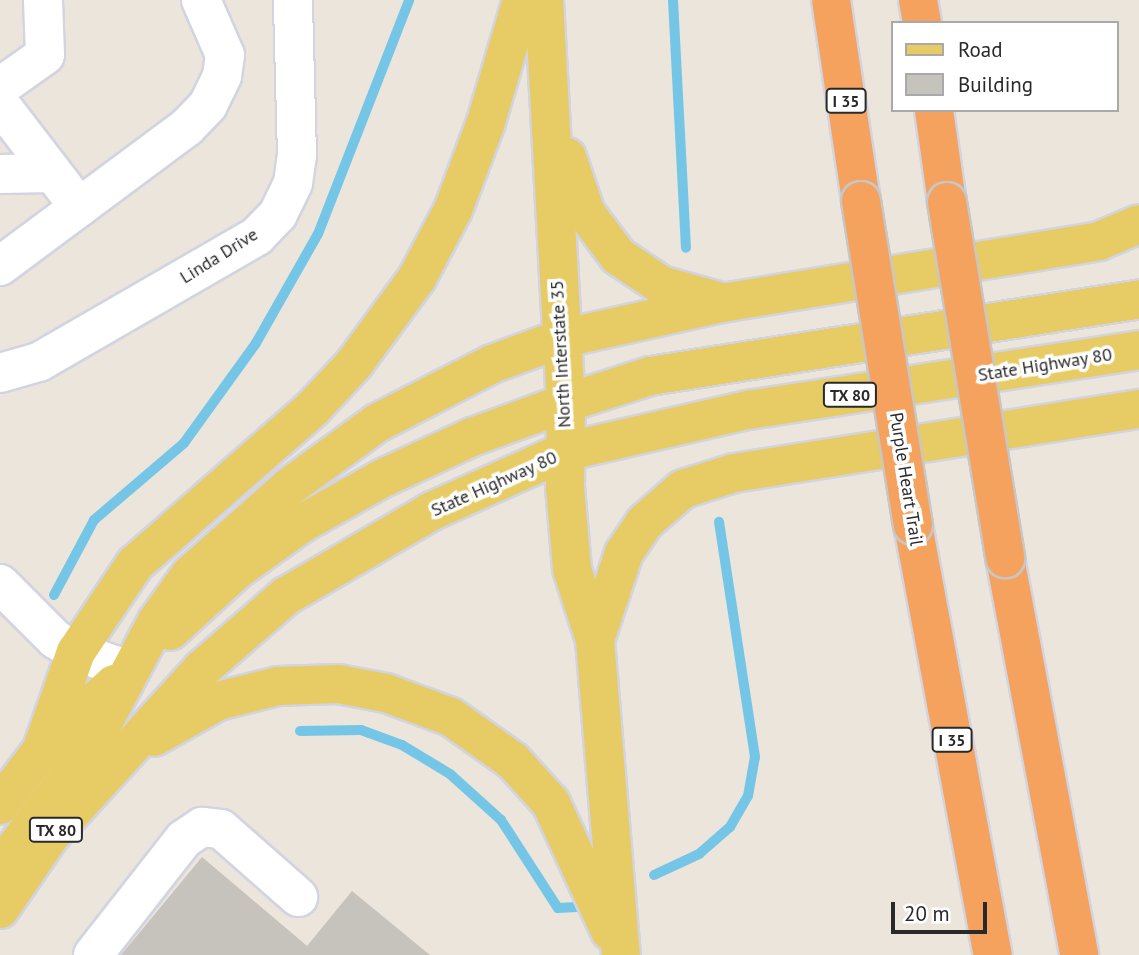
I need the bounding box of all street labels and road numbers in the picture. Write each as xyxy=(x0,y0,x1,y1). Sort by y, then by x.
road number: I 35 xyxy=(825,88,867,114)
street label: Linda Drive xyxy=(176,224,262,288)
street label: North Interstate 35 xyxy=(546,280,576,428)
street label: State Highway 80 xyxy=(976,344,1114,386)
road number: TX 80 xyxy=(822,382,878,408)
street label: Purple Heart Trail xyxy=(885,411,927,547)
street label: State Highway 80 xyxy=(428,447,560,521)
road number: I 35 xyxy=(931,727,973,752)
road number: TX 80 xyxy=(28,818,84,842)

